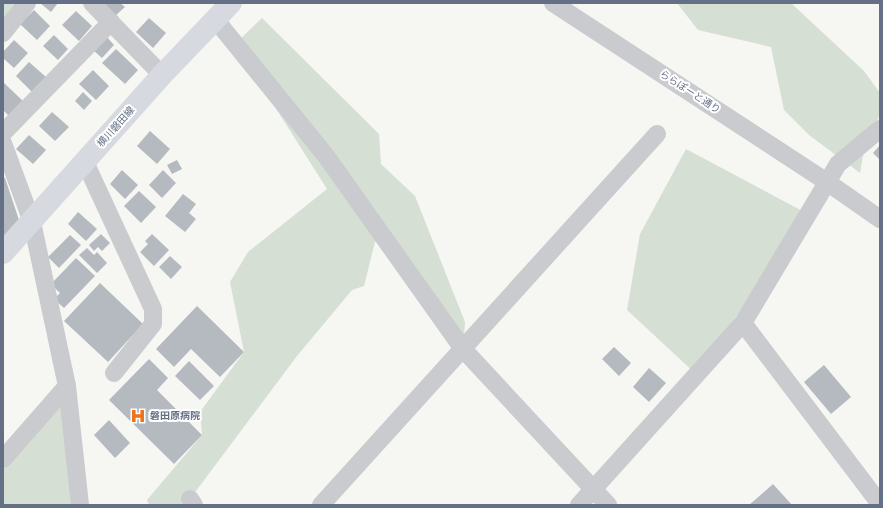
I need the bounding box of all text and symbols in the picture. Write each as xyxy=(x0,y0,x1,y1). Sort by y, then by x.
street label: ららぽーと通り xyxy=(657,68,723,116)
street label: 横川磐田線 xyxy=(95,104,137,150)
hospital icon: 磐田原病院 xyxy=(129,407,147,425)
place label: 磐田原病院 xyxy=(150,410,200,422)

